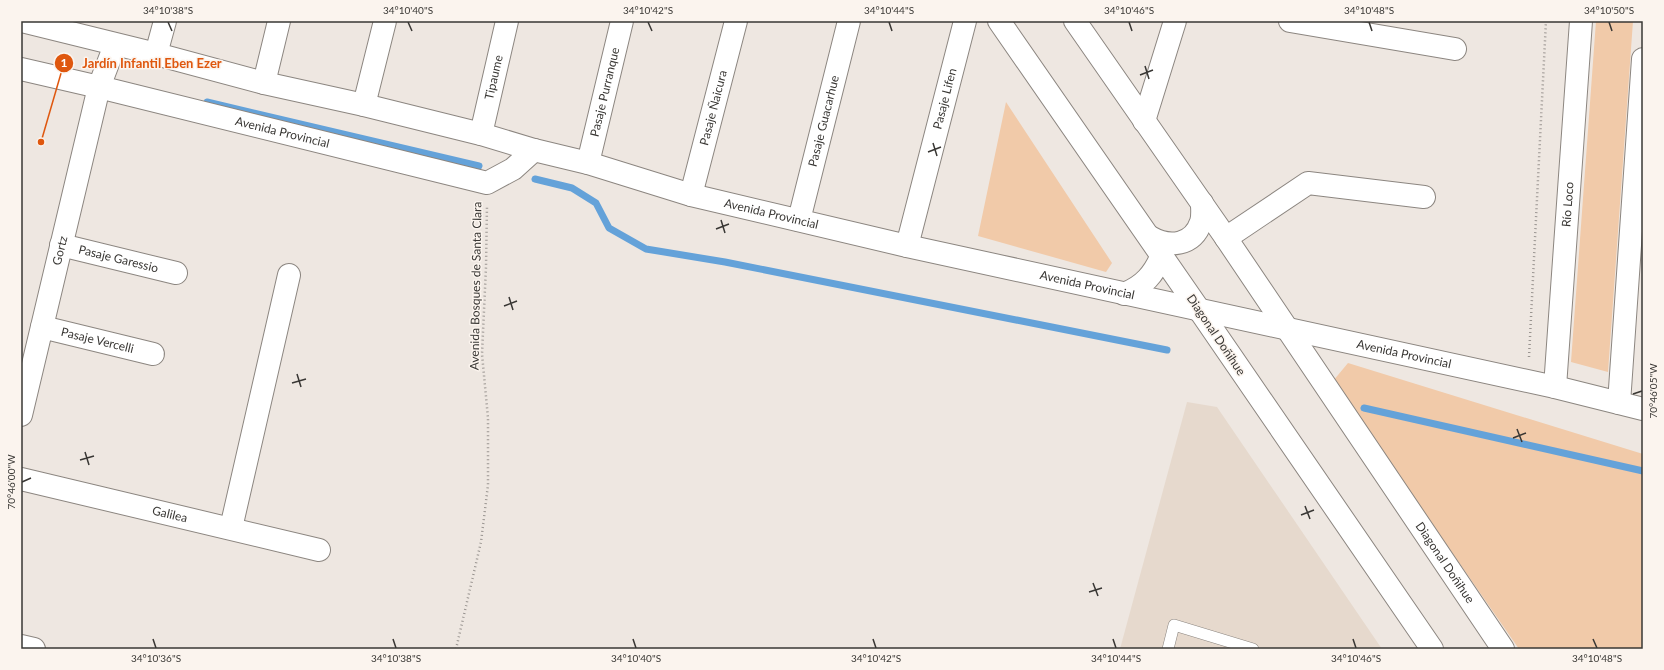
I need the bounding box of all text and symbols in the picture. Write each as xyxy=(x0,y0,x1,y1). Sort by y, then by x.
text: 34°10'38"S xyxy=(143,4,193,16)
text: 34°10'40"S xyxy=(383,4,433,16)
text: 34°10'42"S xyxy=(623,4,673,16)
text: 34°10'44"S xyxy=(864,4,914,16)
text: 34°10'46"S xyxy=(1104,4,1154,16)
text: 34°10'48"S xyxy=(1344,4,1394,16)
text: 34°10'50"S xyxy=(1584,4,1634,16)
street label: Pasaje Purranque xyxy=(587,46,622,138)
callout: Jardín Infantil Eben Ezer xyxy=(54,51,230,76)
street label: Tipaume xyxy=(481,53,506,101)
text: 1 xyxy=(61,55,68,70)
text: Jardín Infantil Eben Ezer xyxy=(82,55,222,71)
street label: Pasaje Lifen xyxy=(929,67,960,131)
street label: Pasaje Ñaicura xyxy=(696,69,730,147)
street label: Pasaje Guacarhue xyxy=(805,74,842,168)
street label: Avenida Provincial xyxy=(234,113,331,151)
street label: Río Loco xyxy=(1558,181,1577,228)
street label: Avenida Provincial xyxy=(723,195,820,232)
street label: Avenida Bosques de Santa Clara xyxy=(467,202,484,370)
street label: Gortz xyxy=(49,234,70,267)
street label: Pasaje Garessio xyxy=(77,242,160,275)
street label: Avenida Provincial xyxy=(1039,267,1136,302)
street label: Diagonal Doñihue xyxy=(1184,291,1249,378)
street label: Pasaje Vercelli xyxy=(60,324,135,356)
street label: Avenida Provincial xyxy=(1355,336,1453,371)
text: 70°46'05"W xyxy=(1647,363,1659,419)
text: 70°46'00"W xyxy=(5,454,17,510)
street label: Galilea xyxy=(151,503,189,525)
street label: Diagonal Doñihue xyxy=(1413,519,1478,606)
text: 34°10'36"S xyxy=(131,652,181,664)
text: 34°10'38"S xyxy=(371,652,421,664)
text: 34°10'40"S xyxy=(611,652,661,664)
text: 34°10'42"S xyxy=(851,652,901,664)
text: 34°10'44"S xyxy=(1091,652,1141,664)
text: 34°10'46"S xyxy=(1331,652,1381,664)
text: 34°10'48"S xyxy=(1572,652,1622,664)

